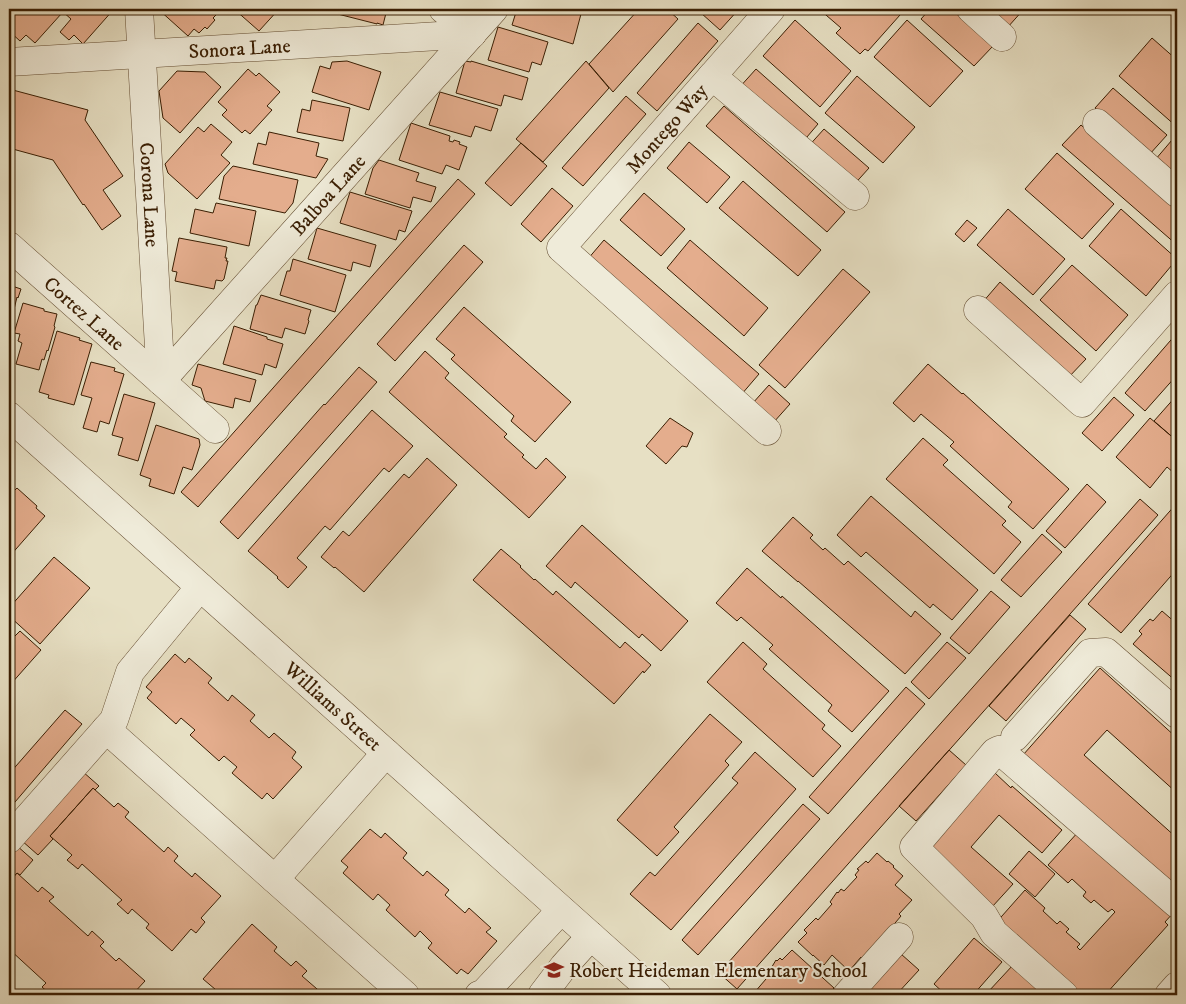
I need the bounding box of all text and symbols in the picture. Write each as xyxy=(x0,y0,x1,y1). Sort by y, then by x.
street label: Sonora Lane xyxy=(188,34,291,65)
street label: Montego Way xyxy=(621,79,714,179)
street label: Corona Lane xyxy=(133,142,164,248)
street label: Balboa Lane xyxy=(286,150,372,242)
street label: Cortez Lane xyxy=(38,272,129,357)
street label: Williams Street xyxy=(278,656,386,757)
school or university icon: Robert Heideman Elementary School xyxy=(543,959,565,981)
place label: Robert Heideman Elementary School xyxy=(569,959,867,984)

